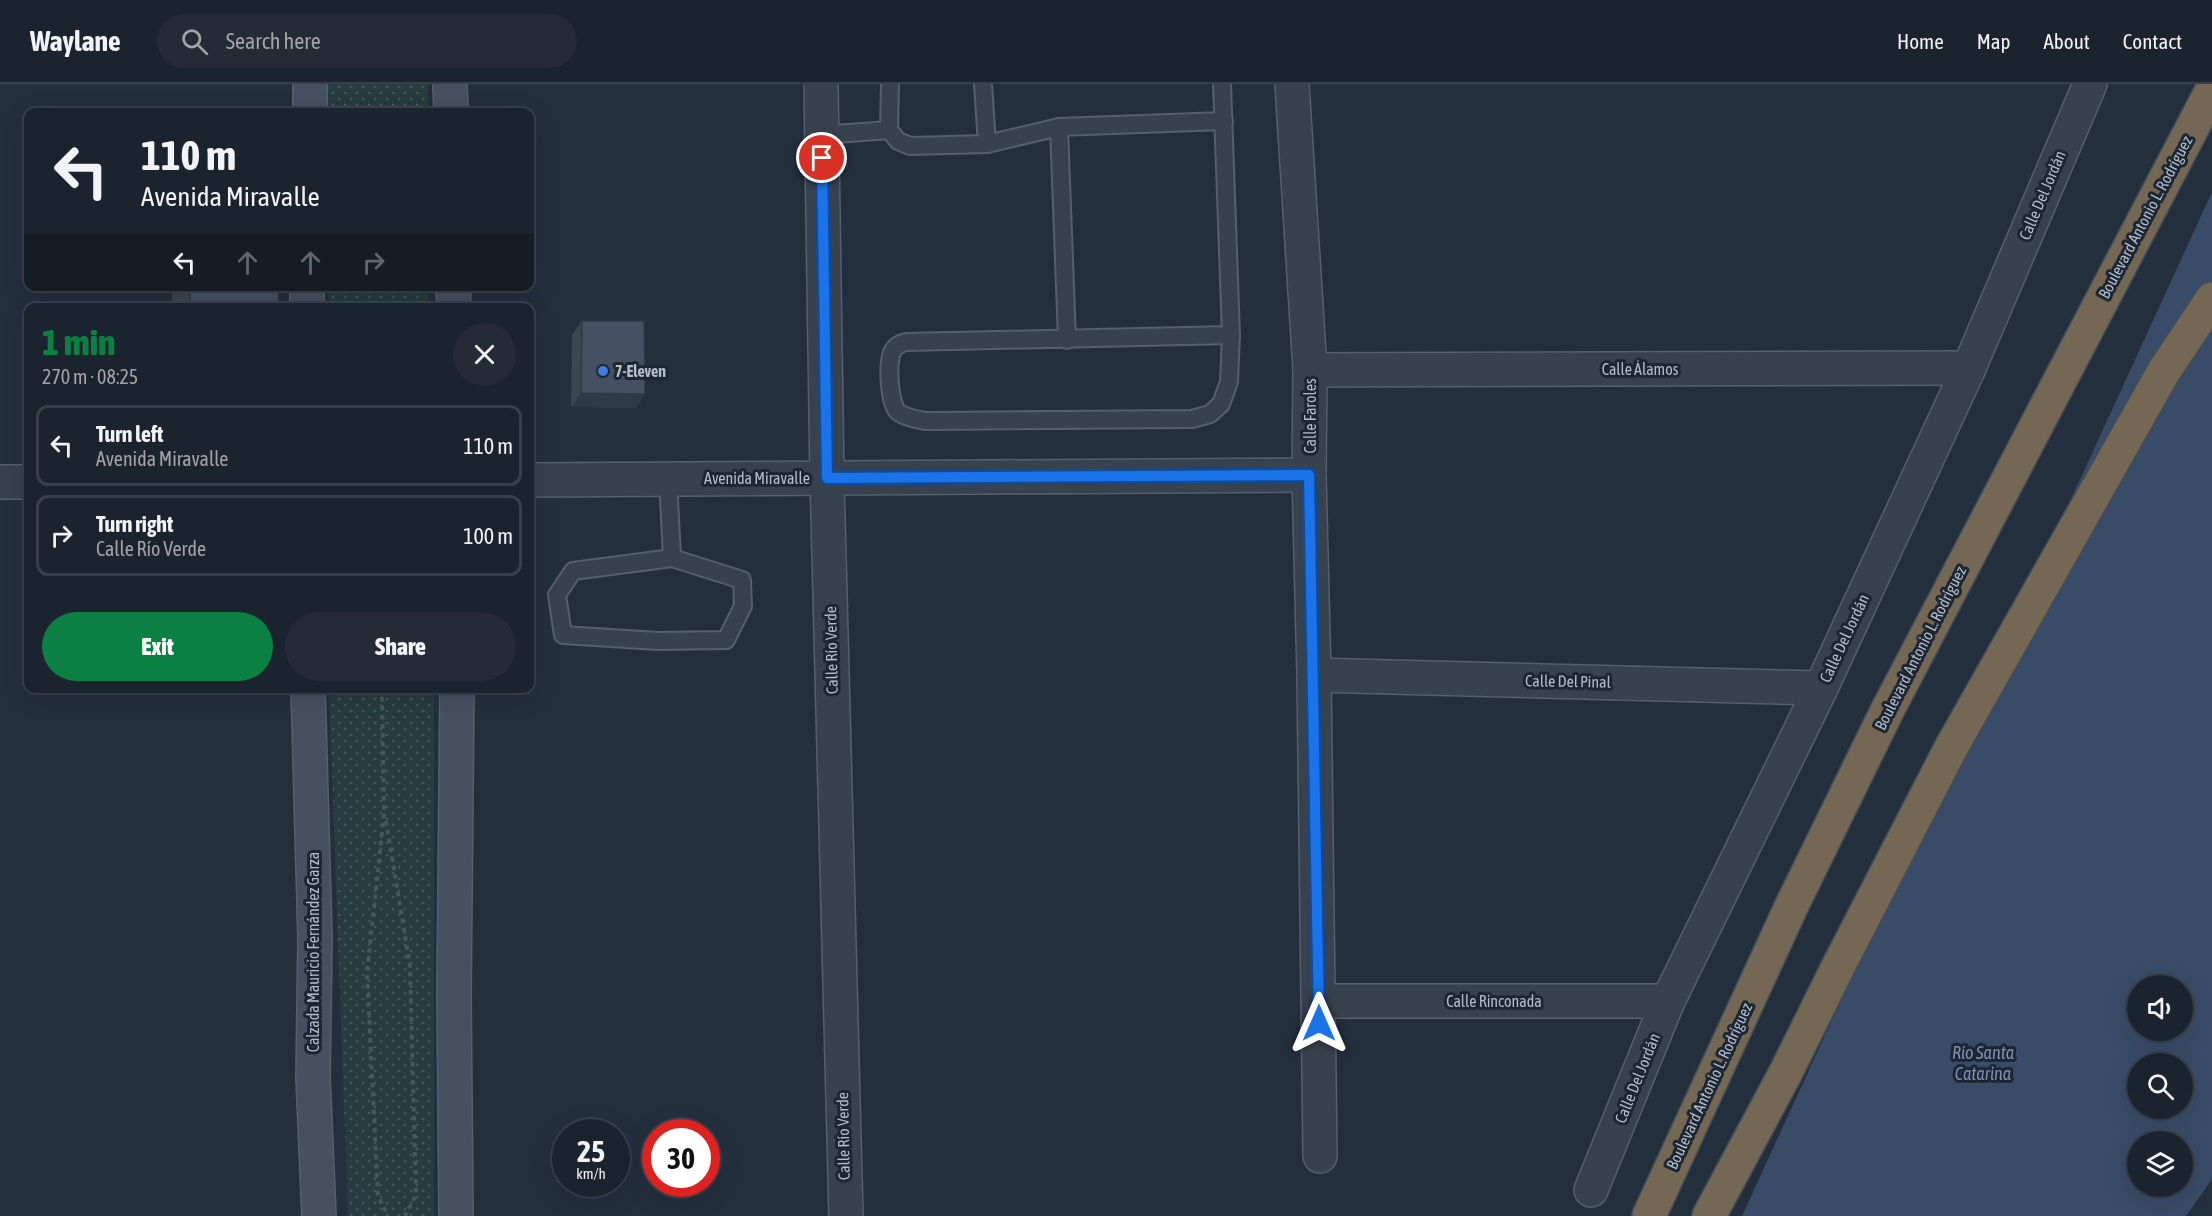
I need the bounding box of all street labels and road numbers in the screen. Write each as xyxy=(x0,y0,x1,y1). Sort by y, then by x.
street label: Boulevard Antonio L. Rodríguez xyxy=(2094,132,2197,302)
street label: Calle Del Jordán xyxy=(2015,148,2069,242)
street label: Calle Álamos xyxy=(1602,360,1679,378)
street label: Calle Faroles xyxy=(1301,378,1319,454)
street label: Avenida Miravalle xyxy=(704,469,810,487)
street label: Boulevard Antonio L. Rodríguez xyxy=(1871,563,1970,733)
street label: Calle Del Jordán xyxy=(1816,591,1872,685)
street label: Calle Río Verde xyxy=(821,606,841,694)
street label: Calle Del Pinal xyxy=(1525,671,1612,691)
street label: Calzada Mauricio Fernández Garza xyxy=(304,852,322,1052)
street label: Calle Rinconada xyxy=(1446,992,1542,1010)
street label: Boulevard Antonio L. Rodríguez xyxy=(1662,1000,1757,1172)
street label: Calle Del Jordán xyxy=(1611,1030,1663,1126)
street label: Calle Río Verde xyxy=(833,1092,853,1180)

